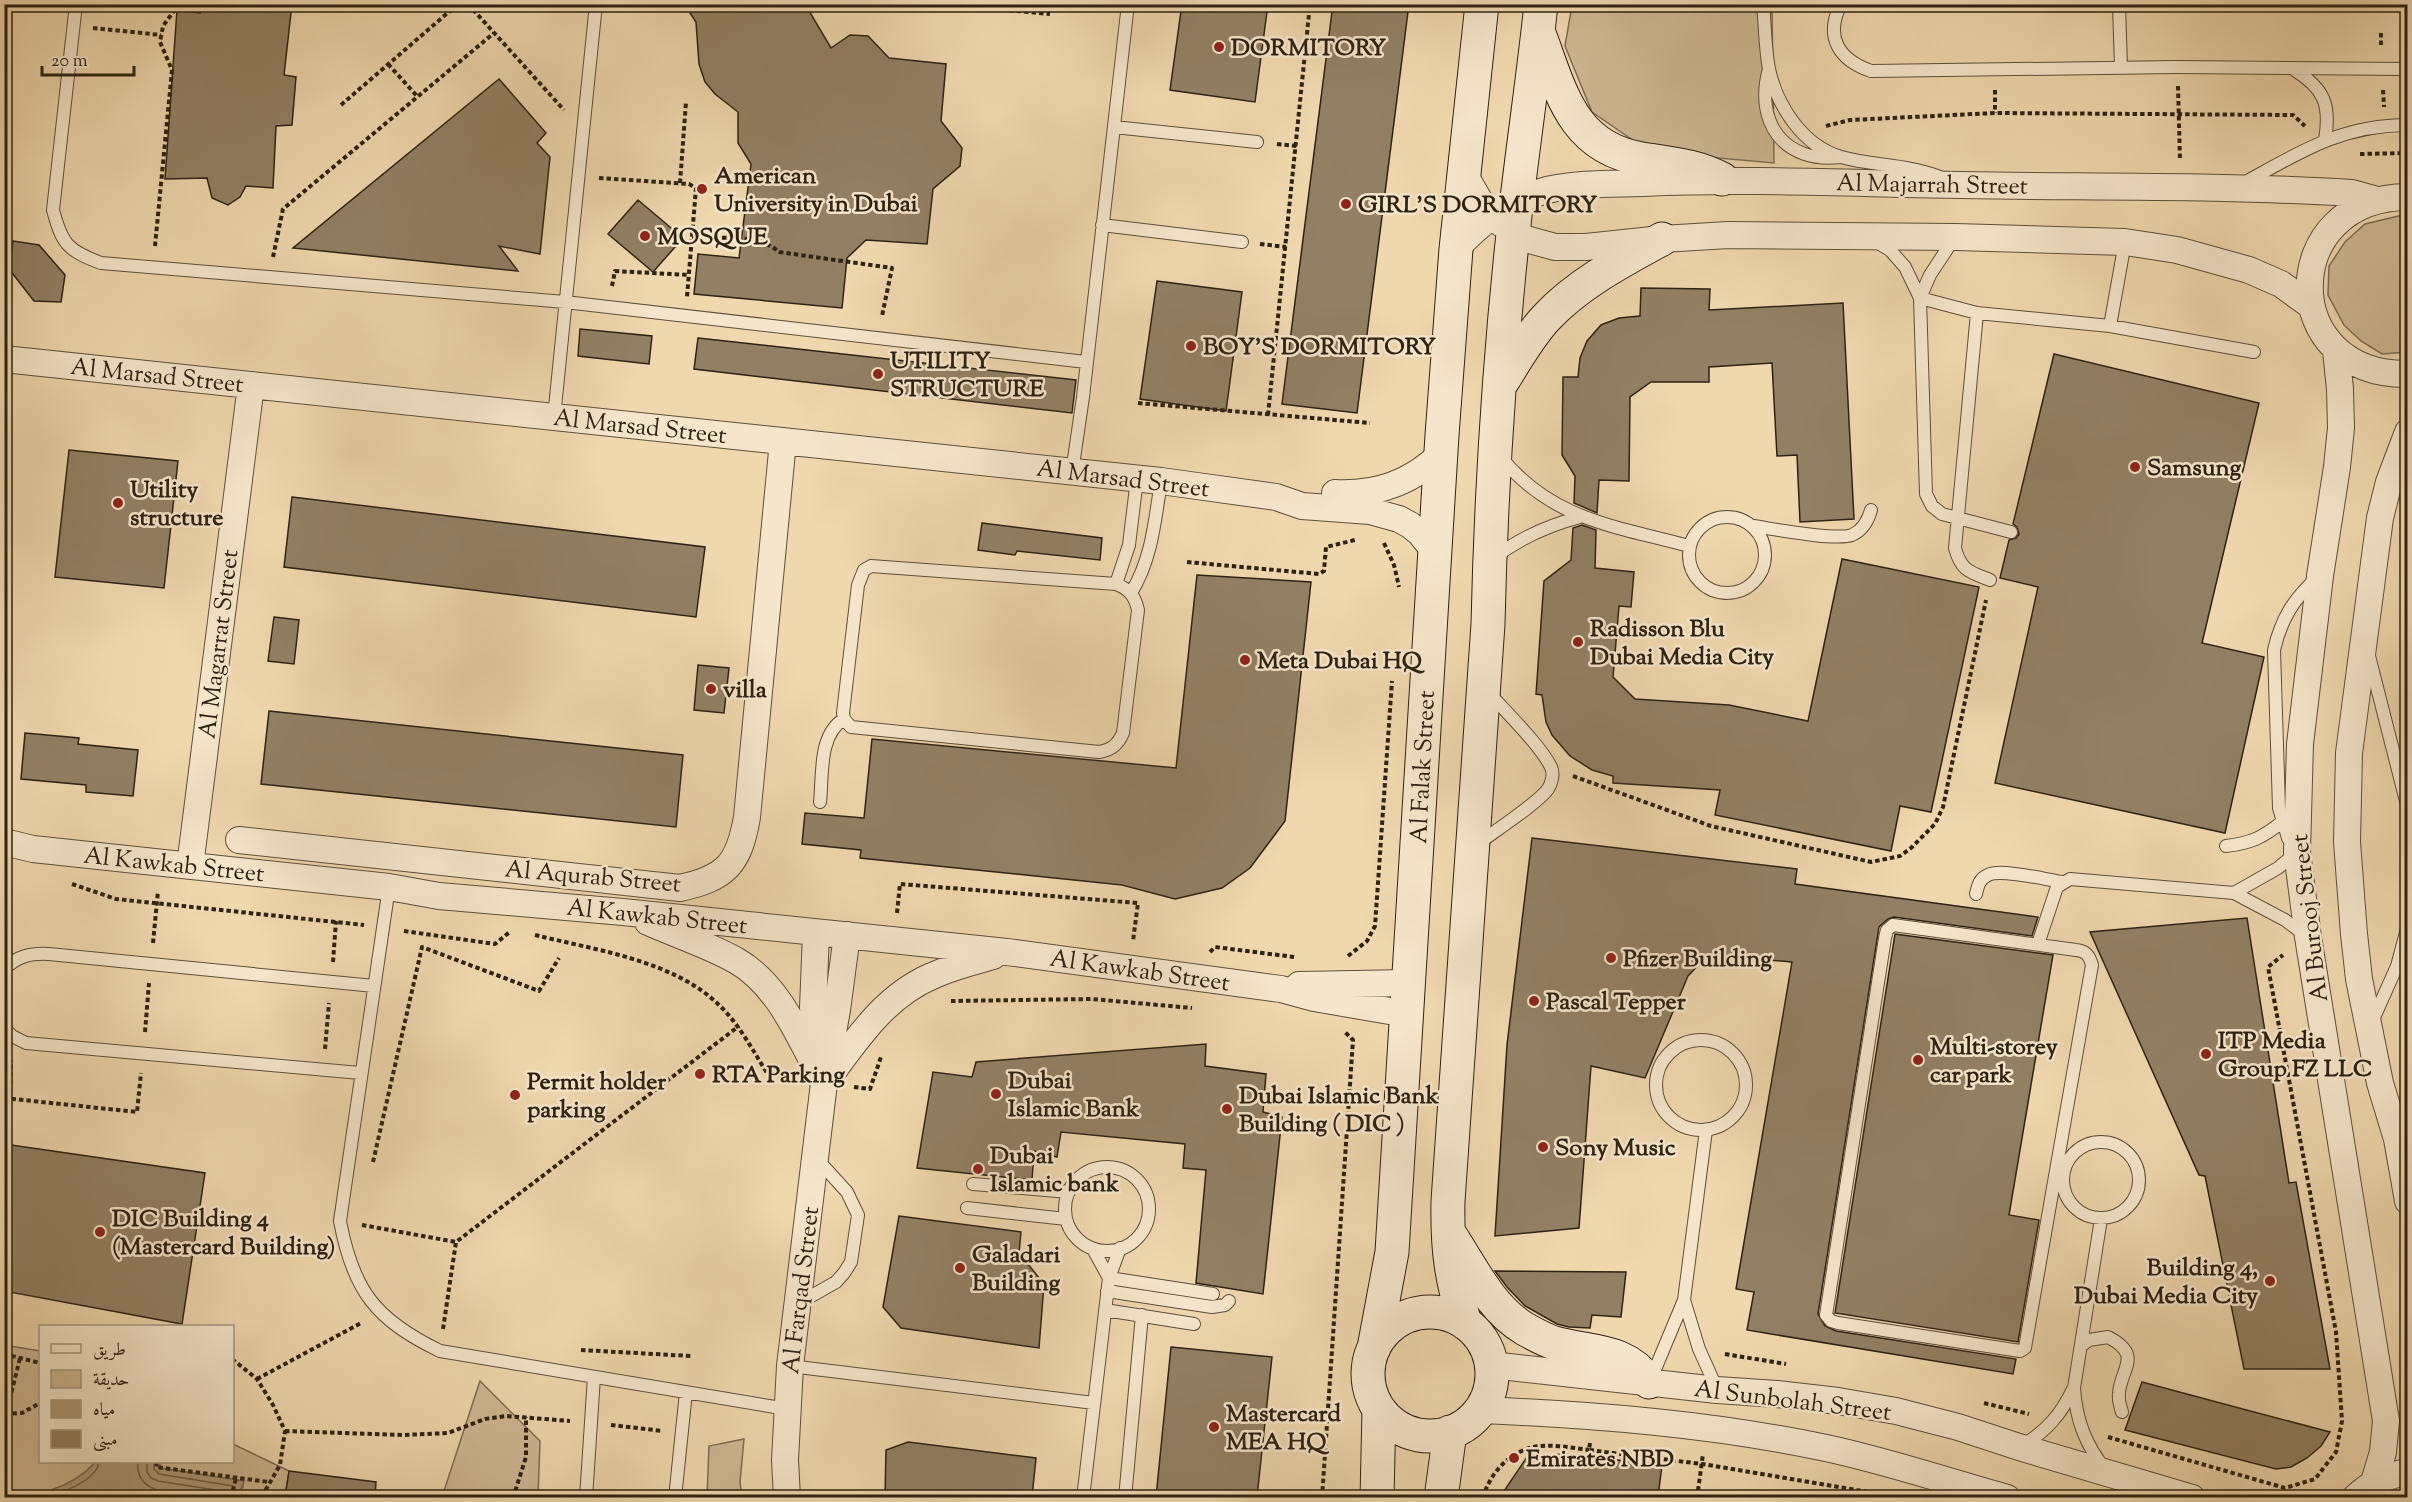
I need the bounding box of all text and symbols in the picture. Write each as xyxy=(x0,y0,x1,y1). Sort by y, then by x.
place label: DORMITORY xyxy=(1231,32,1387,66)
scale bar xyxy=(42,39,134,77)
marker: DORMITORY xyxy=(1212,40,1226,54)
text: 20 m xyxy=(51,49,88,75)
place label: American University in Dubai xyxy=(714,160,918,222)
street label: Al Majarrah Street xyxy=(1836,167,2028,205)
marker: American University in Dubai xyxy=(695,182,709,196)
place label: GIRL'S DORMITORY xyxy=(1358,189,1598,223)
marker: GIRL'S DORMITORY xyxy=(1339,197,1353,211)
place label: MOSQUE xyxy=(657,221,768,255)
marker: MOSQUE xyxy=(638,229,652,243)
place label: BOY'S DORMITORY xyxy=(1203,331,1437,365)
marker: BOY'S DORMITORY xyxy=(1184,339,1198,353)
place label: UTILITY STRUCTURE xyxy=(890,345,1045,407)
street label: Al Marsad Street xyxy=(69,351,245,403)
marker: UTILITY STRUCTURE xyxy=(871,367,885,381)
street label: Al Marsad Street xyxy=(552,402,728,454)
place label: Samsung xyxy=(2147,452,2241,486)
street label: Al Marsad Street xyxy=(1034,453,1211,507)
marker: Samsung xyxy=(2128,460,2142,474)
place label: Utility structure xyxy=(130,474,223,536)
marker: Utility structure xyxy=(111,496,125,510)
street label: Al Magarrat Street xyxy=(191,548,248,741)
place label: Radisson Blu Dubai Media City xyxy=(1590,613,1774,675)
marker: Radisson Blu Dubai Media City xyxy=(1571,635,1585,649)
place label: Meta Dubai HQ xyxy=(1257,645,1425,679)
marker: Meta Dubai HQ xyxy=(1238,653,1252,667)
place label: villa xyxy=(723,674,768,708)
marker: villa xyxy=(704,682,718,696)
street label: Al Falak Street xyxy=(1403,690,1445,844)
street label: Al Burooj Street xyxy=(2284,832,2338,1004)
street label: Al Kawkab Street xyxy=(82,840,266,892)
street label: Al Aqurab Street xyxy=(503,853,682,903)
street label: Al Kawkab Street xyxy=(565,892,749,944)
street label: Al Kawkab Street xyxy=(1048,943,1232,1001)
place label: Pfizer Building xyxy=(1623,943,1772,977)
marker: Pfizer Building xyxy=(1604,951,1618,965)
place label: Pascal Tepper xyxy=(1546,986,1687,1020)
marker: Pascal Tepper xyxy=(1527,994,1541,1008)
place label: ITP Media Group FZ LLC xyxy=(2218,1025,2372,1087)
place label: Multi-storey car park xyxy=(1930,1031,2058,1093)
marker: ITP Media Group FZ LLC xyxy=(2199,1047,2213,1061)
marker: Multi-storey car park xyxy=(1911,1053,1925,1067)
place label: RTA Parking xyxy=(712,1059,845,1093)
place label: Dubai Islamic Bank xyxy=(1008,1065,1140,1127)
place label: Permit holder parking xyxy=(527,1066,667,1128)
marker: RTA Parking xyxy=(693,1067,707,1081)
place label: Dubai Islamic Bank Building ( DIC ) xyxy=(1239,1080,1440,1142)
marker: Dubai Islamic Bank xyxy=(989,1087,1003,1101)
marker: Permit holder parking xyxy=(508,1088,522,1102)
marker: Dubai Islamic Bank Building ( DIC ) xyxy=(1220,1102,1234,1116)
place label: Sony Music xyxy=(1555,1132,1676,1166)
place label: Dubai Islamic bank xyxy=(990,1140,1120,1202)
marker: Sony Music xyxy=(1536,1140,1550,1154)
marker: Dubai Islamic bank xyxy=(971,1162,985,1176)
place label: DIC Building 4 (Mastercard Building) xyxy=(112,1203,335,1265)
street label: Al Farqad Street xyxy=(775,1204,829,1376)
marker: DIC Building 4 (Mastercard Building) xyxy=(93,1225,107,1239)
place label: Galadari Building xyxy=(972,1239,1061,1301)
place label: Building 4, Dubai Media City xyxy=(2074,1252,2258,1314)
marker: Galadari Building xyxy=(953,1261,967,1275)
marker: Building 4, Dubai Media City xyxy=(2263,1274,2277,1288)
legend xyxy=(39,1325,234,1463)
text: طريق xyxy=(93,1338,126,1364)
text: حديقة xyxy=(93,1368,129,1394)
street label: Al Sunbolah Street xyxy=(1692,1373,1893,1431)
text: مياه xyxy=(93,1398,115,1424)
place label: Mastercard MEA HQ xyxy=(1226,1398,1342,1460)
marker: Mastercard MEA HQ xyxy=(1207,1420,1221,1434)
text: مبنى xyxy=(93,1428,118,1454)
place label: Emirates NBD xyxy=(1526,1443,1674,1477)
marker: Emirates NBD xyxy=(1507,1451,1521,1465)

